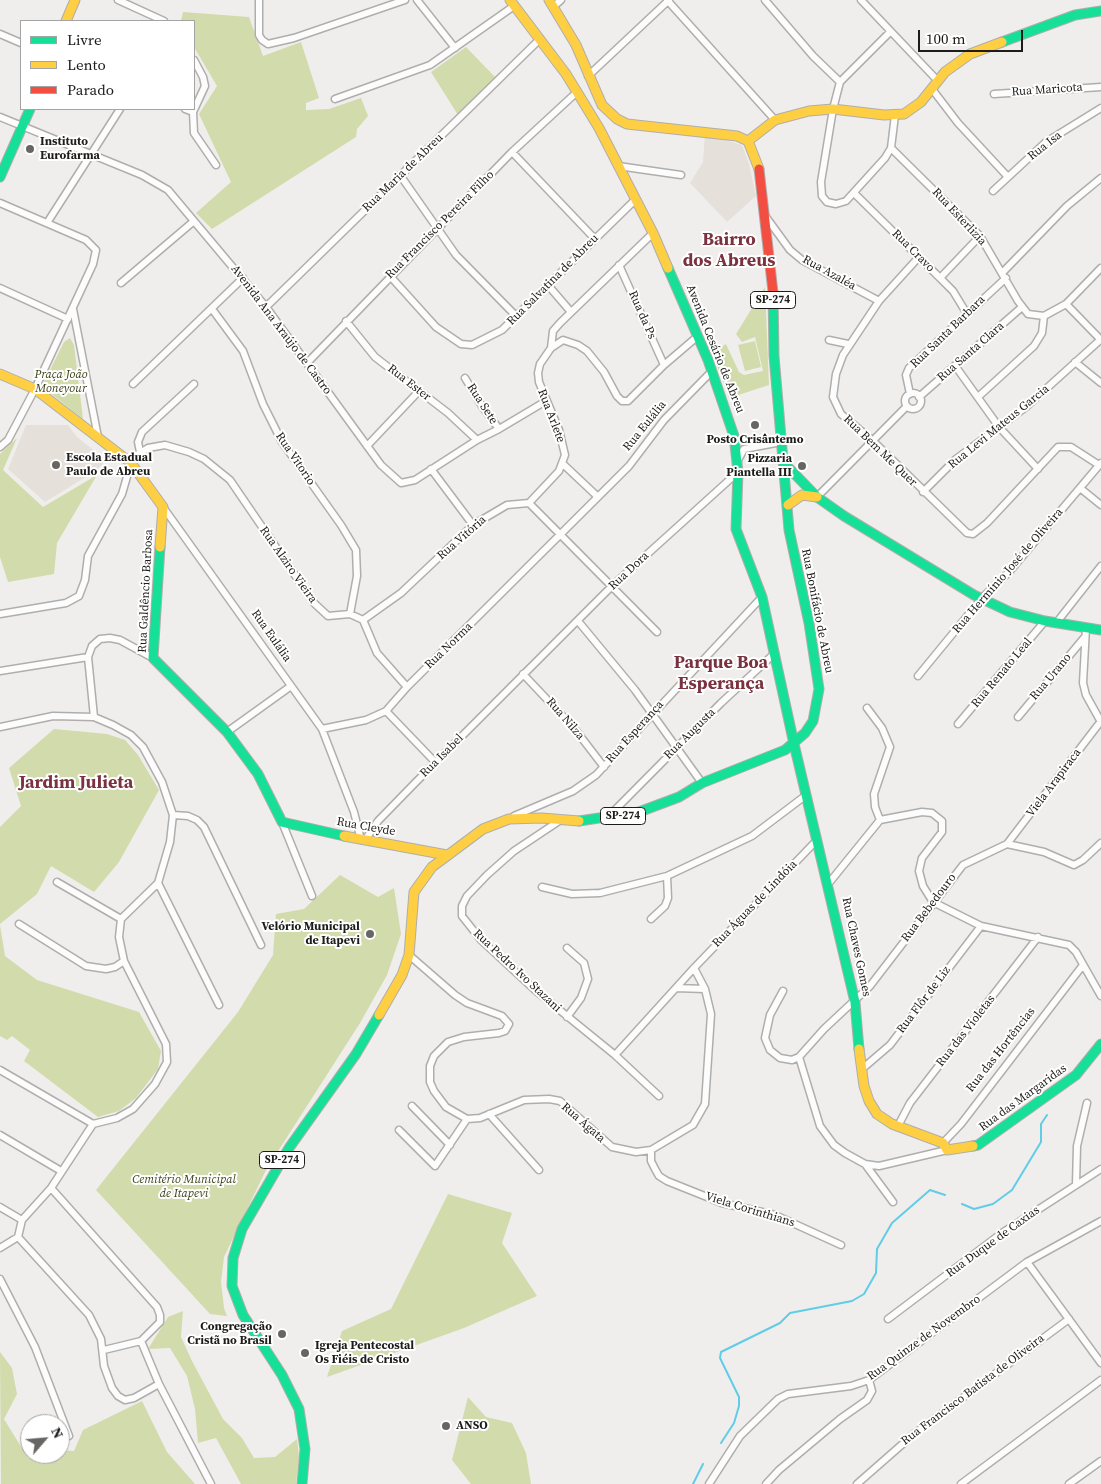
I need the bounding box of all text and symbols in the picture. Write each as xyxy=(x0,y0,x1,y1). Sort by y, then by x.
legend xyxy=(20,20,195,110)
scale bar xyxy=(921,20,1026,52)
text: 100 m xyxy=(926,28,966,49)
text: Livre xyxy=(67,29,102,50)
text: Lento xyxy=(67,54,106,75)
text: Parado xyxy=(67,79,114,100)
street label: Rua Maricota xyxy=(1011,80,1083,100)
street label: Rua Isa xyxy=(1025,128,1065,164)
street label: Rua Maria de Abreu xyxy=(360,131,446,215)
place label: Instituto Eurofarma xyxy=(40,135,100,163)
marker: Instituto Eurofarma xyxy=(24,143,36,155)
street label: Rua Francisco Pereira Filho xyxy=(383,168,497,282)
street label: Rua Esterlizia xyxy=(929,185,989,249)
street label: Rua Cravo xyxy=(889,227,937,275)
district label: Bairro dos Abreus xyxy=(683,229,775,272)
street label: Rua Salvatina de Abreu xyxy=(504,231,602,329)
street label: Rua Azaléa xyxy=(800,252,858,294)
street label: Avenida Ana Araújo de Castro xyxy=(228,262,334,398)
street label: Avenida Cesário de Abreu xyxy=(683,283,747,415)
street label: Rua da Ps xyxy=(625,289,659,341)
road number: SP-274 xyxy=(750,292,796,308)
street label: Rua Santa Barbara xyxy=(908,293,988,371)
street label: Rua Santa Clara xyxy=(935,319,1007,385)
street label: Rua Ester xyxy=(384,362,434,404)
park label: Praça João Moneyour xyxy=(35,368,87,396)
street label: Rua Sete xyxy=(463,381,501,427)
street label: Rua Levi Mateus Garcia xyxy=(946,382,1052,472)
street label: Rua Arlete xyxy=(534,387,568,445)
street label: Rua Eulália xyxy=(620,398,670,454)
street label: Rua Bem Me Quer xyxy=(840,412,920,490)
marker: Posto Crisântemo xyxy=(749,419,761,431)
street label: Rua Vitorio xyxy=(272,430,318,488)
place label: Posto Crisântemo xyxy=(706,433,804,447)
place label: Escola Estadual Paulo de Abreu xyxy=(66,451,152,479)
place label: Pizzaria Piantella III xyxy=(726,452,792,480)
marker: Escola Estadual Paulo de Abreu xyxy=(50,459,62,471)
marker: Pizzaria Piantella III xyxy=(796,460,808,472)
street label: Rua Hermínio José de Oliveira xyxy=(950,505,1066,637)
street label: Rua Vitória xyxy=(435,513,489,563)
street label: Rua Alziro Vieira xyxy=(256,524,320,606)
street label: Rua Galdêncio Barbosa xyxy=(136,529,156,653)
street label: Rua Bonifácio de Abreu xyxy=(798,548,836,674)
street label: Rua Dora xyxy=(606,549,652,593)
street label: Rua Eulália xyxy=(248,607,294,665)
street label: Rua Norma xyxy=(422,620,476,672)
street label: Rua Renato Leal xyxy=(969,635,1035,711)
street label: Rua Urano xyxy=(1027,651,1075,703)
district label: Parque Boa Esperança xyxy=(674,652,768,694)
street label: Rua Nilza xyxy=(543,695,587,743)
street label: Rua Esperança xyxy=(603,698,667,766)
street label: Rua Augusta xyxy=(661,705,719,763)
street label: Rua Isabel xyxy=(417,731,467,781)
street label: Viela Arapiraca xyxy=(1024,746,1084,820)
district label: Jardim Julieta xyxy=(19,772,133,794)
road number: SP-274 xyxy=(600,808,646,824)
street label: Rua Cleyde xyxy=(335,815,397,839)
street label: Rua Águas de Lindóia xyxy=(710,857,800,951)
street label: Rua Bebedouro xyxy=(899,871,959,945)
street label: Rua Chaves Gomes xyxy=(838,896,874,998)
place label: Velório Municipal de Itapevi xyxy=(261,920,360,948)
street label: Rua Pedro Ivo Stazani xyxy=(470,926,564,1016)
marker: Velório Municipal de Itapevi xyxy=(364,928,376,940)
street label: Rua Flôr de Liz xyxy=(894,964,954,1036)
street label: Rua das Violetas xyxy=(934,992,998,1070)
street label: Rua das Hortências xyxy=(963,1005,1039,1095)
street label: Rua das Margaridas xyxy=(976,1061,1070,1135)
street label: Rua Ágata xyxy=(558,1100,608,1146)
road number: SP-274 xyxy=(260,1152,304,1168)
park label: Cemitério Municipal de Itapevi xyxy=(132,1173,236,1201)
street label: Viela Corinthians xyxy=(703,1190,797,1230)
street label: Rua Duque de Caxias xyxy=(943,1203,1043,1281)
street label: Rua Quinze de Novembro xyxy=(865,1292,983,1384)
place label: Congregação Cristã no Brasil xyxy=(187,1320,272,1348)
marker: Congregação Cristã no Brasil xyxy=(276,1328,288,1340)
street label: Rua Francisco Batista de Oliveira xyxy=(899,1331,1047,1449)
place label: Igreja Pentecostal Os Fiéis de Cristo xyxy=(315,1339,414,1367)
marker: Igreja Pentecostal Os Fiéis de Cristo xyxy=(299,1347,311,1359)
north arrow xyxy=(20,1414,70,1464)
place label: ANSO xyxy=(456,1419,488,1433)
marker: ANSO xyxy=(440,1420,452,1432)
text: N xyxy=(46,1424,69,1442)

